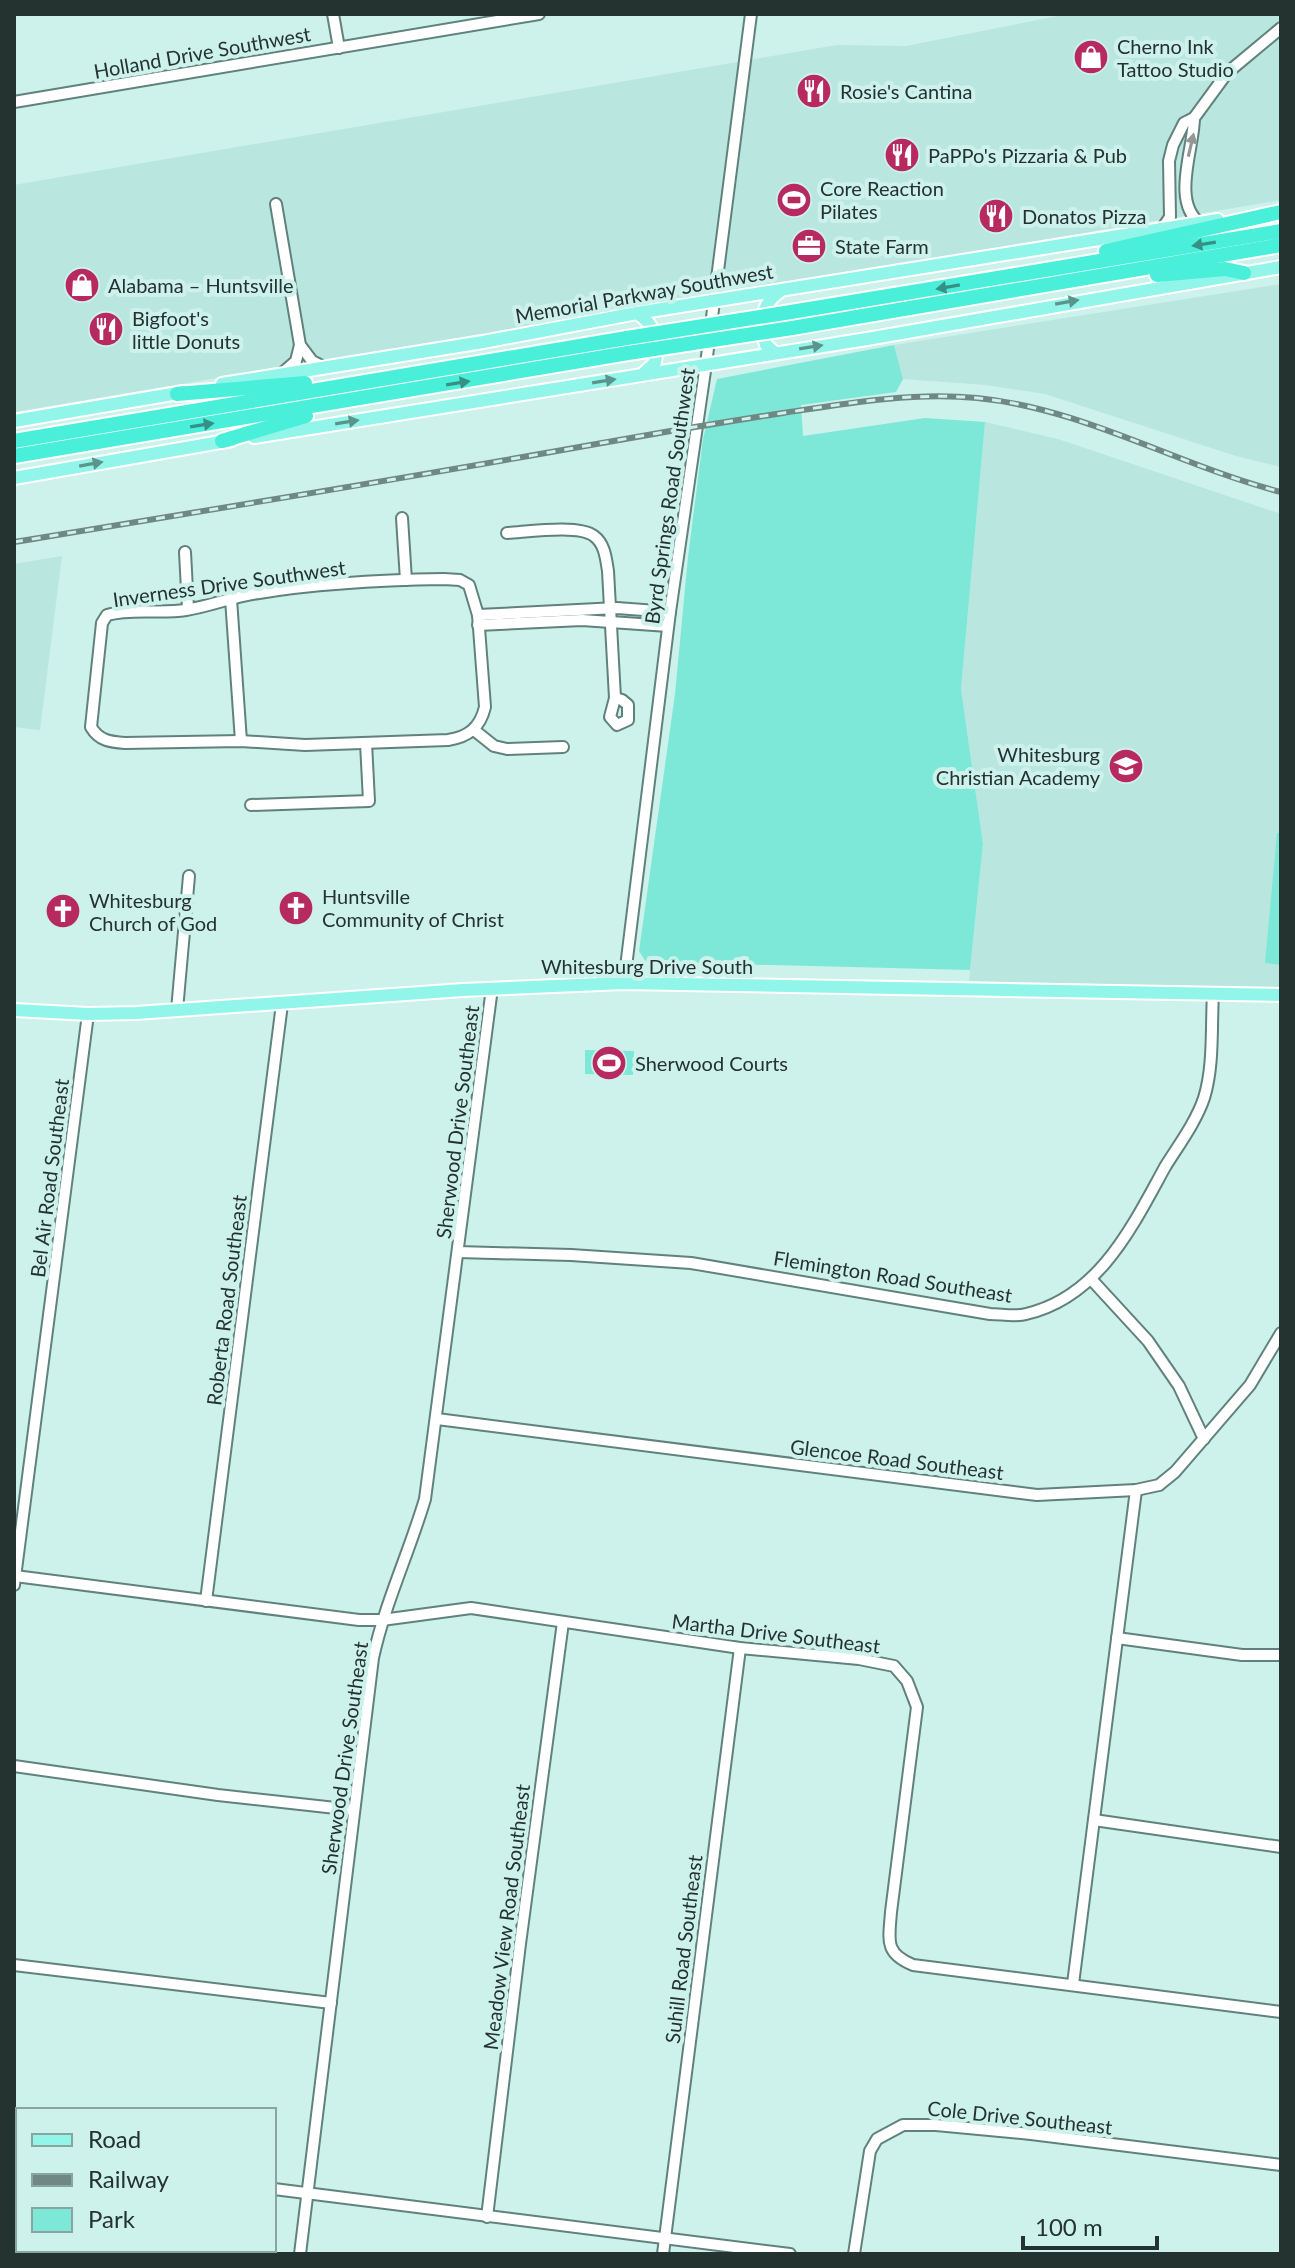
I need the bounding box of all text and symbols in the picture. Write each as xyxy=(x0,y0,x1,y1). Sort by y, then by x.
street label: Holland Drive Southwest xyxy=(92,21,312,83)
place label: Cherno Ink Tattoo Studio xyxy=(1117,34,1234,81)
shop icon: Cherno Ink Tattoo Studio xyxy=(1072,38,1110,76)
restaurant icon: Rosie's Cantina xyxy=(795,72,833,110)
place label: Rosie's Cantina xyxy=(840,79,972,103)
one-way arrow xyxy=(1185,133,1198,158)
restaurant icon: PaPPo's Pizzaria & Pub xyxy=(883,136,921,174)
place label: PaPPo's Pizzaria & Pub xyxy=(928,143,1127,167)
place label: Core Reaction Pilates xyxy=(820,176,944,223)
sports icon: Core Reaction Pilates xyxy=(775,181,813,219)
restaurant icon: Donatos Pizza xyxy=(977,197,1015,235)
place label: Donatos Pizza xyxy=(1022,204,1146,228)
office icon: State Farm xyxy=(790,227,828,265)
place label: State Farm xyxy=(835,234,929,258)
one-way arrow xyxy=(1191,238,1216,250)
street label: Memorial Parkway Southwest xyxy=(513,258,775,328)
shop icon: Alabama – Huntsville xyxy=(63,266,101,304)
place label: Alabama – Huntsville xyxy=(108,273,294,297)
one-way arrow xyxy=(935,281,960,293)
one-way arrow xyxy=(1055,295,1080,308)
place label: Bigfoot's little Donuts xyxy=(132,306,240,353)
restaurant icon: Bigfoot's little Donuts xyxy=(87,310,125,348)
one-way arrow xyxy=(799,340,824,353)
street label: Byrd Springs Road Southwest xyxy=(639,366,699,626)
one-way arrow xyxy=(592,375,617,387)
one-way arrow xyxy=(446,376,471,389)
one-way arrow xyxy=(335,416,360,428)
one-way arrow xyxy=(189,418,214,431)
one-way arrow xyxy=(79,458,104,470)
street label: Inverness Drive Southwest xyxy=(111,555,347,611)
place label: Whitesburg Christian Academy xyxy=(936,742,1101,789)
school or university icon: Whitesburg Christian Academy xyxy=(1107,747,1145,785)
place label: Huntsville Community of Christ xyxy=(322,884,504,931)
place label: Whitesburg Church of God xyxy=(89,888,217,935)
church icon: Huntsville Community of Christ xyxy=(277,889,315,927)
church icon: Whitesburg Church of God xyxy=(44,892,82,930)
street label: Whitesburg Drive South xyxy=(541,954,753,978)
street label: Sherwood Drive Southeast xyxy=(431,1004,483,1240)
sports icon: Sherwood Courts xyxy=(590,1044,628,1082)
place label: Sherwood Courts xyxy=(635,1051,788,1075)
street label: Bel Air Road Southeast xyxy=(25,1077,73,1279)
street label: Roberta Road Southeast xyxy=(201,1193,251,1407)
street label: Flemington Road Southeast xyxy=(772,1245,1014,1307)
street label: Glencoe Road Southeast xyxy=(789,1434,1005,1484)
street label: Martha Drive Southeast xyxy=(671,1608,881,1658)
street label: Sherwood Drive Southeast xyxy=(316,1640,372,1876)
street label: Meadow View Road Southeast xyxy=(478,1783,534,2051)
street label: Suhill Road Southeast xyxy=(660,1853,706,2045)
street label: Cole Drive Southeast xyxy=(926,2095,1114,2139)
legend xyxy=(16,2108,276,2252)
text: Road xyxy=(88,2124,141,2153)
text: Railway xyxy=(88,2164,170,2193)
scale bar xyxy=(1023,2200,1157,2250)
text: Park xyxy=(88,2204,136,2233)
text: 100 m xyxy=(1035,2212,1103,2241)

